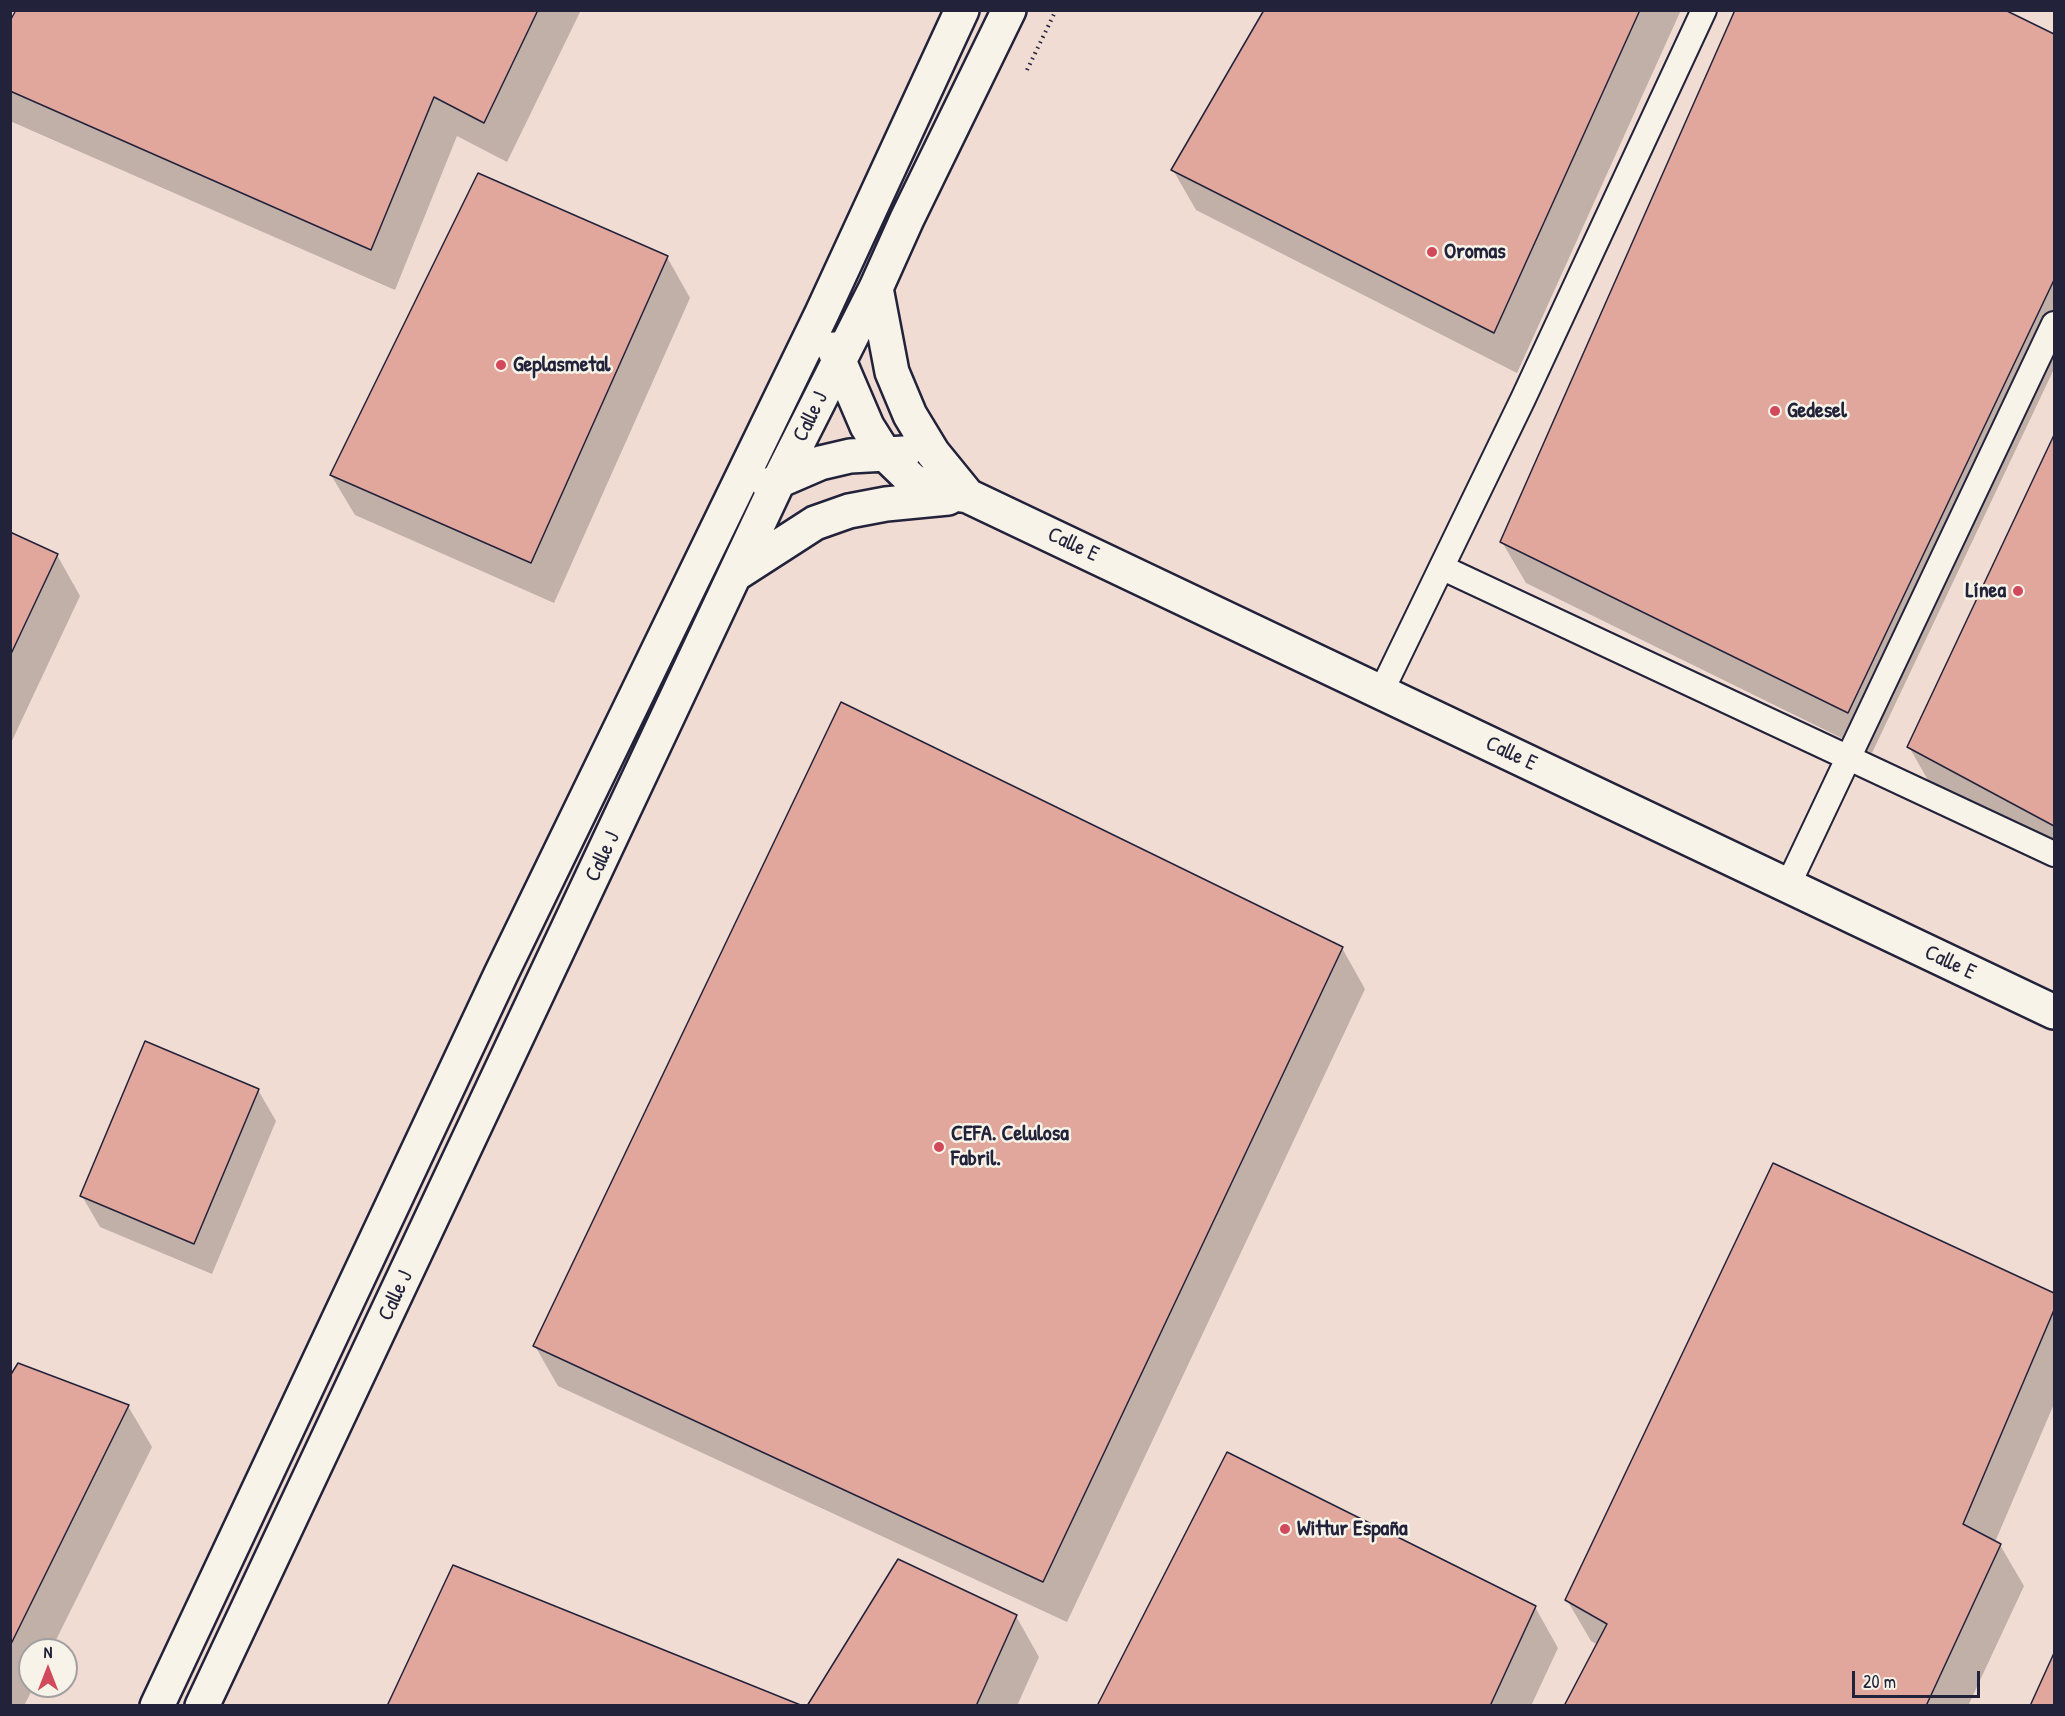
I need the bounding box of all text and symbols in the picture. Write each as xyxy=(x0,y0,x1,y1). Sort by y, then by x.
place label: Oromas xyxy=(1444,239,1506,265)
marker: Oromas xyxy=(1425,245,1439,259)
place label: Geplasmetal xyxy=(513,352,610,378)
marker: Geplasmetal xyxy=(494,358,508,372)
street label: Calle J xyxy=(788,388,834,446)
place label: Gedesel xyxy=(1787,398,1847,424)
marker: Gedesel xyxy=(1768,404,1782,418)
street label: Calle E xyxy=(1043,522,1103,568)
place label: Línea xyxy=(1966,578,2006,604)
marker: Línea xyxy=(2011,584,2025,598)
street label: Calle E xyxy=(1481,731,1541,777)
street label: Calle J xyxy=(580,828,626,886)
street label: Calle E xyxy=(1920,940,1980,986)
place label: CEFA. Celulosa Fabril. xyxy=(951,1121,1069,1172)
marker: CEFA. Celulosa Fabril. xyxy=(932,1140,946,1154)
street label: Calle J xyxy=(373,1267,419,1325)
place label: Wittur España xyxy=(1297,1516,1408,1542)
marker: Wittur España xyxy=(1278,1522,1292,1536)
north arrow xyxy=(18,1638,78,1698)
text: N xyxy=(44,1641,52,1663)
scale bar xyxy=(1855,1659,1982,1697)
text: 20 m xyxy=(1863,1669,1896,1694)

